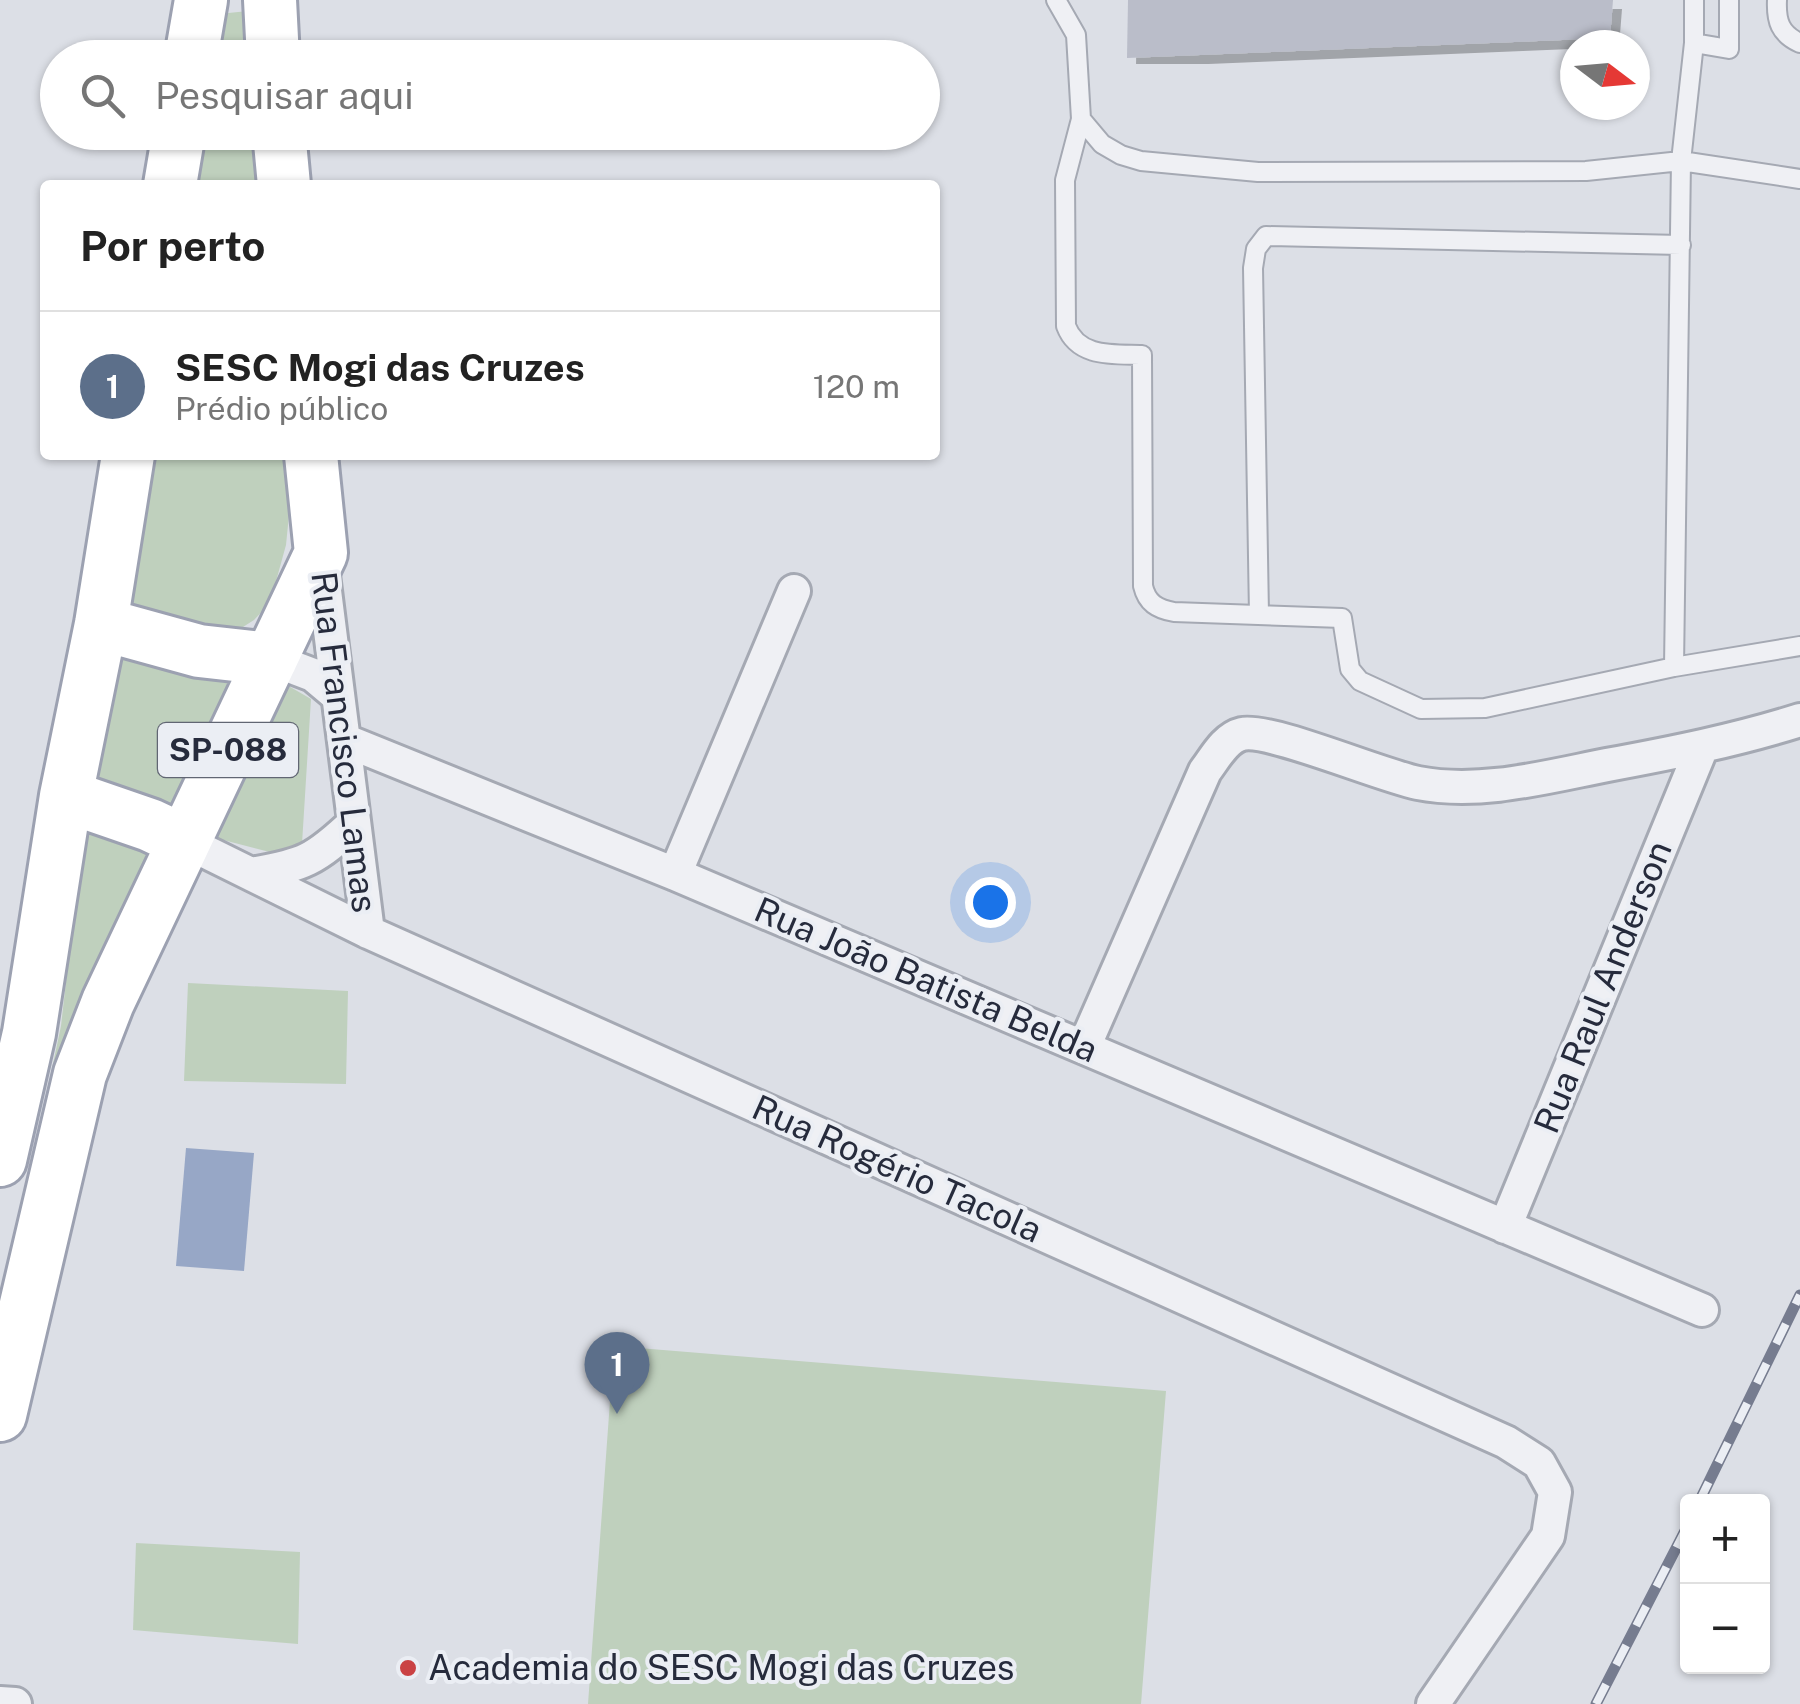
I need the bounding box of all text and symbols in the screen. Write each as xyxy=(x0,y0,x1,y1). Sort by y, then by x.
north arrow xyxy=(1560,30,1650,120)
search box xyxy=(40,40,940,150)
icon: search xyxy=(75,68,130,123)
text: Pesquisar aqui xyxy=(155,73,414,118)
text: Por perto xyxy=(80,221,265,270)
text: SESC Mogi das Cruzes xyxy=(175,345,585,390)
text: 1 xyxy=(106,368,119,405)
text: 120 m xyxy=(813,368,900,405)
text: Prédio público xyxy=(175,390,388,427)
street label: Rua Francisco Lamas xyxy=(303,569,386,915)
road number: SP-088 xyxy=(158,723,298,777)
street label: Rua Raul Anderson xyxy=(1525,835,1680,1139)
your location xyxy=(965,877,1016,928)
street label: Rua João Batista Belda xyxy=(749,889,1104,1070)
street label: Rua Rogério Tacola xyxy=(746,1086,1048,1251)
pin: 1 xyxy=(584,1332,650,1414)
map controls xyxy=(1680,1494,1770,1674)
button: + xyxy=(1680,1494,1770,1584)
button: − xyxy=(1680,1584,1770,1674)
place label: Academia do SESC Mogi das Cruzes xyxy=(428,1647,1015,1688)
marker: Academia do SESC Mogi das Cruzes xyxy=(397,1657,419,1679)

